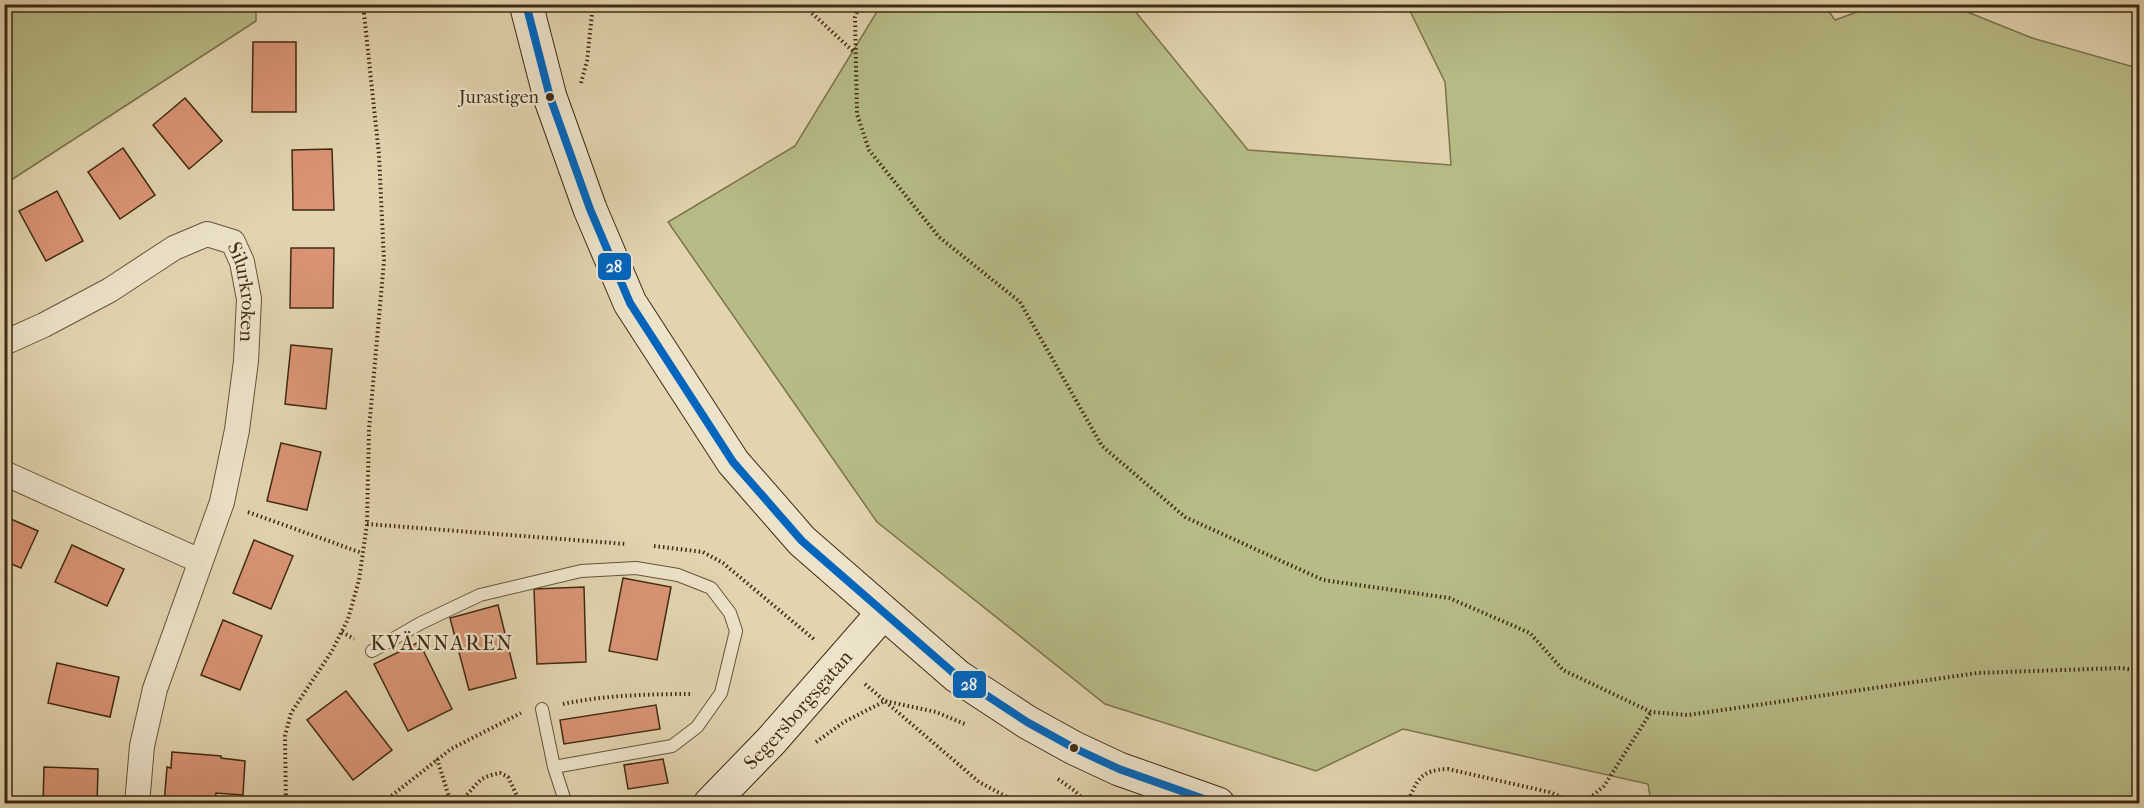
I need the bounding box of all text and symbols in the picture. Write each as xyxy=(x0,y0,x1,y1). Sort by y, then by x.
place label: Jurastigen xyxy=(457,87,540,108)
marker: Jurastigen xyxy=(544,91,556,103)
street label: Silurkroken xyxy=(223,238,261,343)
line badge: 28 xyxy=(597,252,632,281)
text: 28 xyxy=(606,257,622,276)
district label: KVÄNNAREN xyxy=(370,631,514,655)
street label: Segersborgsgatan xyxy=(739,645,857,774)
line badge: 28 xyxy=(952,670,987,699)
text: 28 xyxy=(961,675,977,694)
unlabelled marker xyxy=(1068,742,1080,754)

